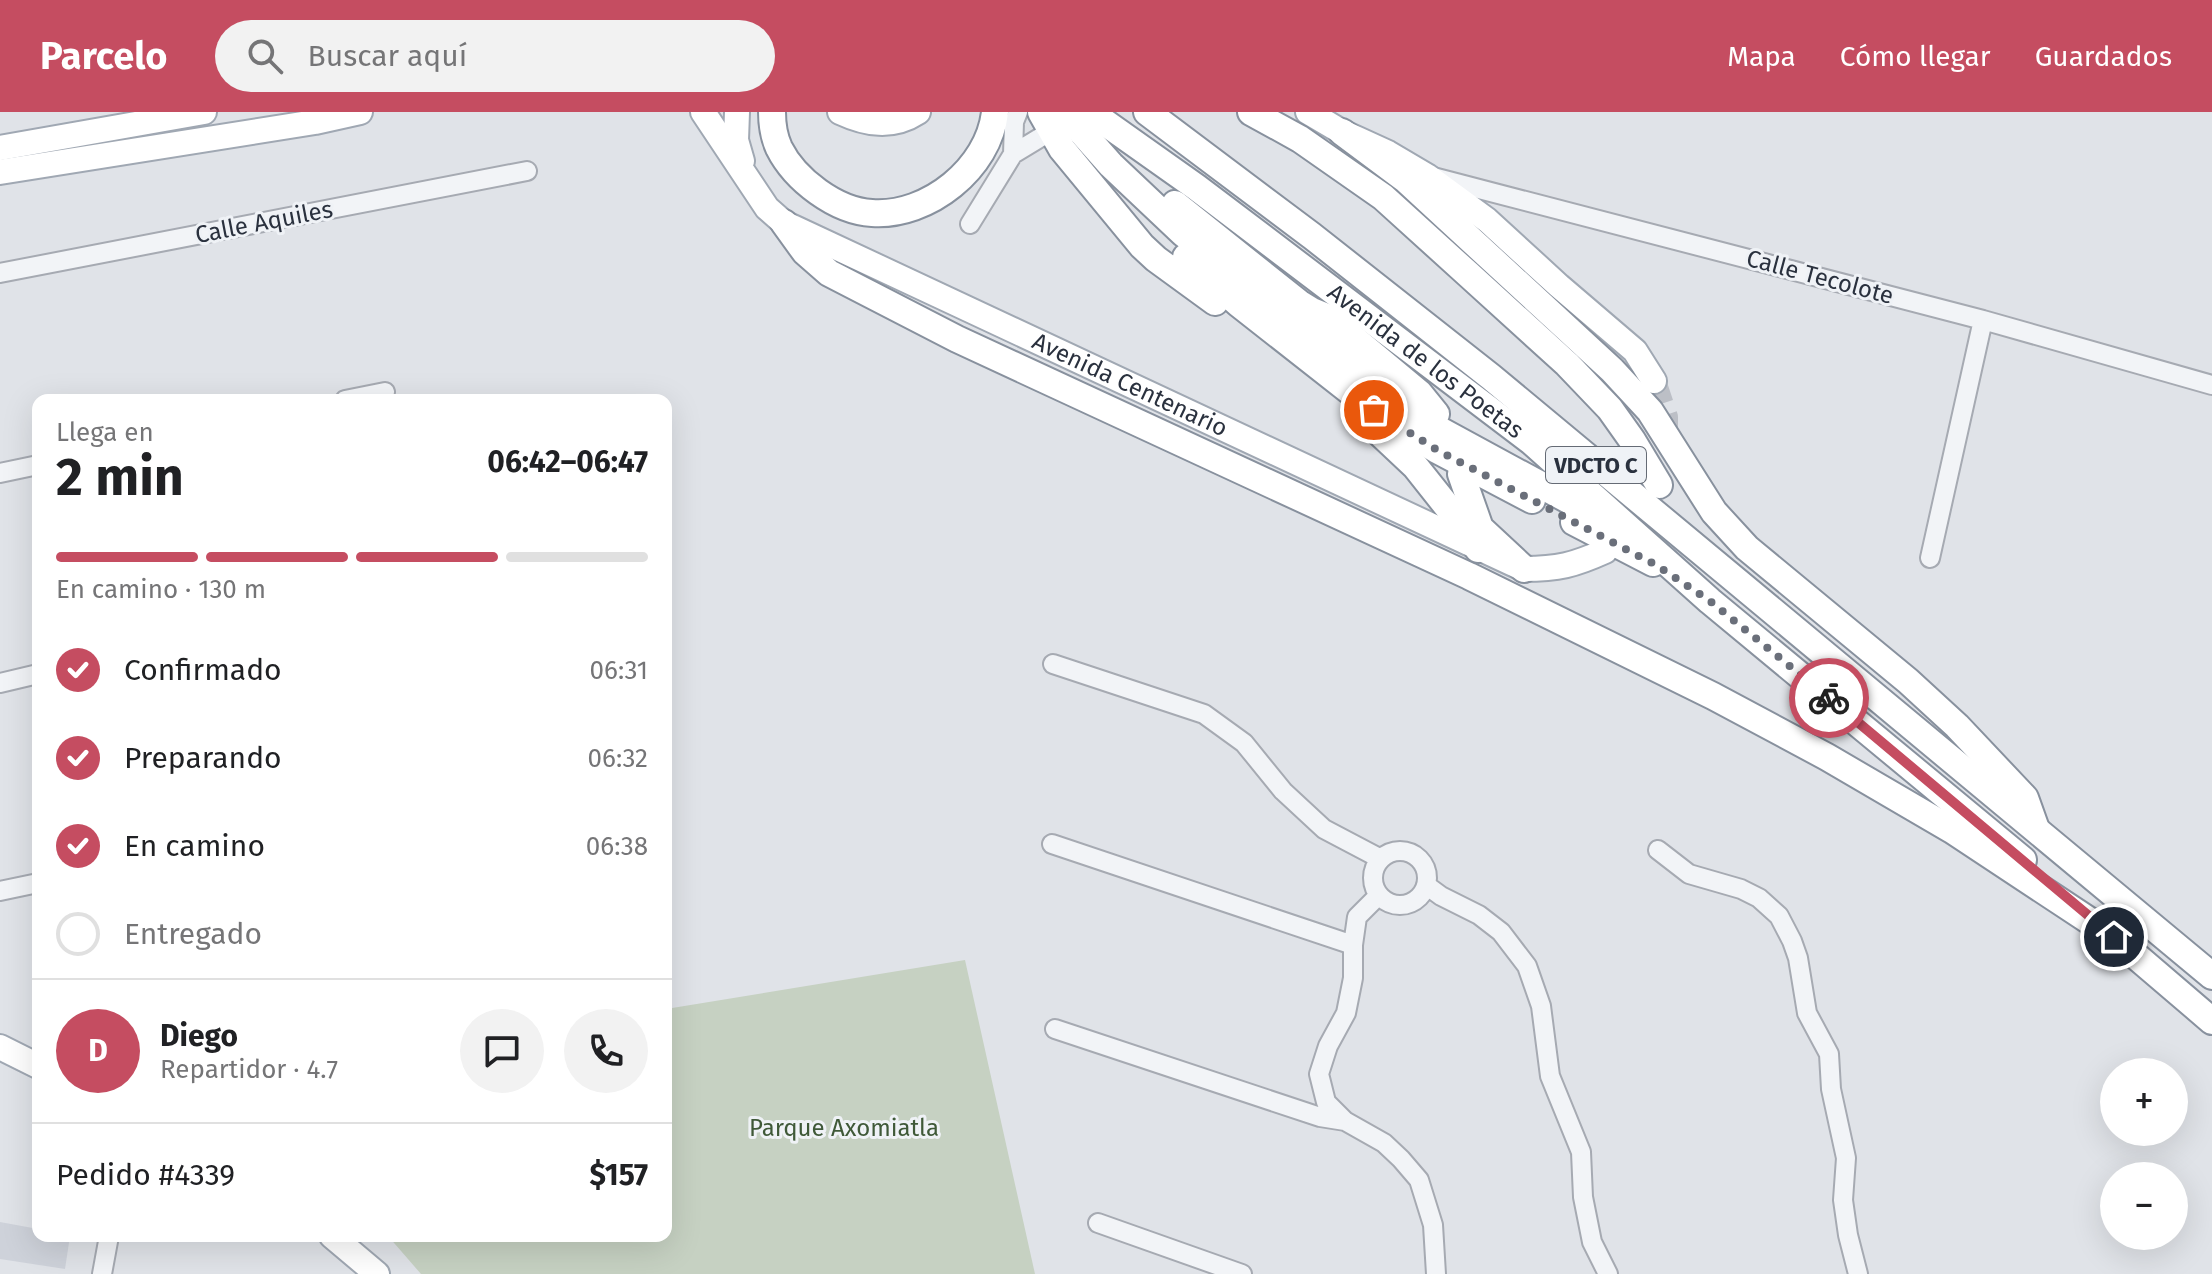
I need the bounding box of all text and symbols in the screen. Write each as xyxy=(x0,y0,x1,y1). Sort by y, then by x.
search box xyxy=(215,20,775,92)
text: Parcelo xyxy=(40,33,167,79)
icon: search xyxy=(243,34,287,78)
text: Buscar aquí xyxy=(307,38,467,74)
text: Mapa xyxy=(1727,40,1796,73)
text: Cómo llegar xyxy=(1840,40,1991,73)
text: Guardados xyxy=(2035,40,2172,73)
street label: Calle Aquiles xyxy=(193,195,335,249)
street label: Calle Tecolote xyxy=(1744,244,1896,310)
street label: Avenida de los Poetas xyxy=(1322,278,1529,444)
street label: Avenida Centenario xyxy=(1028,327,1232,442)
pin xyxy=(1340,376,1408,444)
icon: bag xyxy=(1352,388,1396,432)
text: Llega en xyxy=(56,417,154,448)
text: 06:42–06:47 xyxy=(487,444,648,480)
text: 2 min xyxy=(56,446,184,509)
road number: VDCTO C xyxy=(1546,447,1646,483)
text: En camino · 130 m xyxy=(56,574,266,605)
icon: check xyxy=(56,648,100,692)
text: Confirmado xyxy=(124,652,282,688)
text: 06:31 xyxy=(590,655,648,686)
courier xyxy=(1789,658,1869,738)
icon: bike xyxy=(1807,676,1851,720)
icon: check xyxy=(56,736,100,780)
text: Preparando xyxy=(124,740,282,776)
text: 06:32 xyxy=(588,743,648,774)
icon: check xyxy=(56,824,100,868)
text: En camino xyxy=(124,828,265,864)
text: 06:38 xyxy=(586,831,648,862)
pin xyxy=(2080,903,2148,971)
icon: home xyxy=(2092,915,2136,959)
text: Entregado xyxy=(124,916,262,952)
button: chat xyxy=(460,1009,544,1093)
button: phone xyxy=(564,1009,648,1093)
text: Diego xyxy=(160,1018,238,1054)
text: D xyxy=(88,1033,108,1069)
text: Repartidor · 4.7 xyxy=(160,1054,338,1085)
map controls xyxy=(2100,1058,2188,1250)
button: + xyxy=(2100,1058,2188,1146)
park label: Parque Axomiatla xyxy=(749,1114,939,1142)
text: Pedido #4339 xyxy=(56,1157,235,1193)
text: $157 xyxy=(589,1157,648,1193)
button: − xyxy=(2100,1162,2188,1250)

